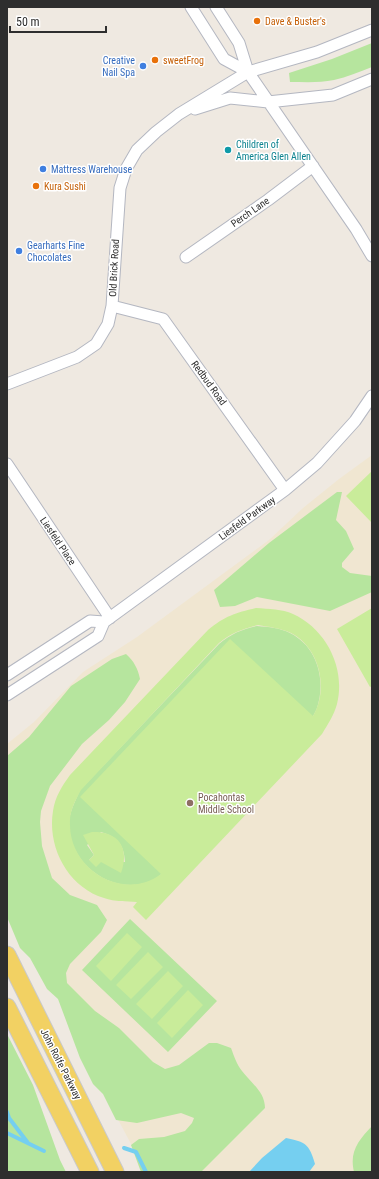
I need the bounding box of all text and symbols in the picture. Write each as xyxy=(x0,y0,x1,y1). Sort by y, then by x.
scale bar xyxy=(10,8,106,34)
text: 50 m xyxy=(16,15,40,29)
marker: Dave & Buster's xyxy=(252,16,262,26)
place label: Dave & Buster's xyxy=(265,16,326,27)
place label: Creative Nail Spa xyxy=(102,55,135,78)
marker: sweetFrog xyxy=(150,55,160,65)
place label: sweetFrog xyxy=(163,55,204,66)
marker: Creative Nail Spa xyxy=(138,61,148,71)
place label: Children of America Glen Allen xyxy=(236,139,311,162)
marker: Children of America Glen Allen xyxy=(223,145,233,155)
marker: Mattress Warehouse xyxy=(38,164,48,174)
place label: Mattress Warehouse xyxy=(51,164,132,175)
marker: Kura Sushi xyxy=(31,181,41,191)
place label: Kura Sushi xyxy=(44,181,86,192)
street label: Perch Lane xyxy=(229,195,271,229)
street label: Old Brick Road xyxy=(107,239,121,297)
place label: Gearharts Fine Chocolates xyxy=(27,240,85,263)
marker: Gearharts Fine Chocolates xyxy=(14,246,24,256)
street label: Redbud Road xyxy=(189,359,229,407)
street label: Liesfeld Parkway xyxy=(217,494,277,542)
street label: Liesfeld Place xyxy=(38,515,78,567)
place label: Pocahontas Middle School xyxy=(198,792,254,815)
marker: Pocahontas Middle School xyxy=(185,798,195,808)
street label: John Rolfe Parkway xyxy=(38,1027,84,1101)

